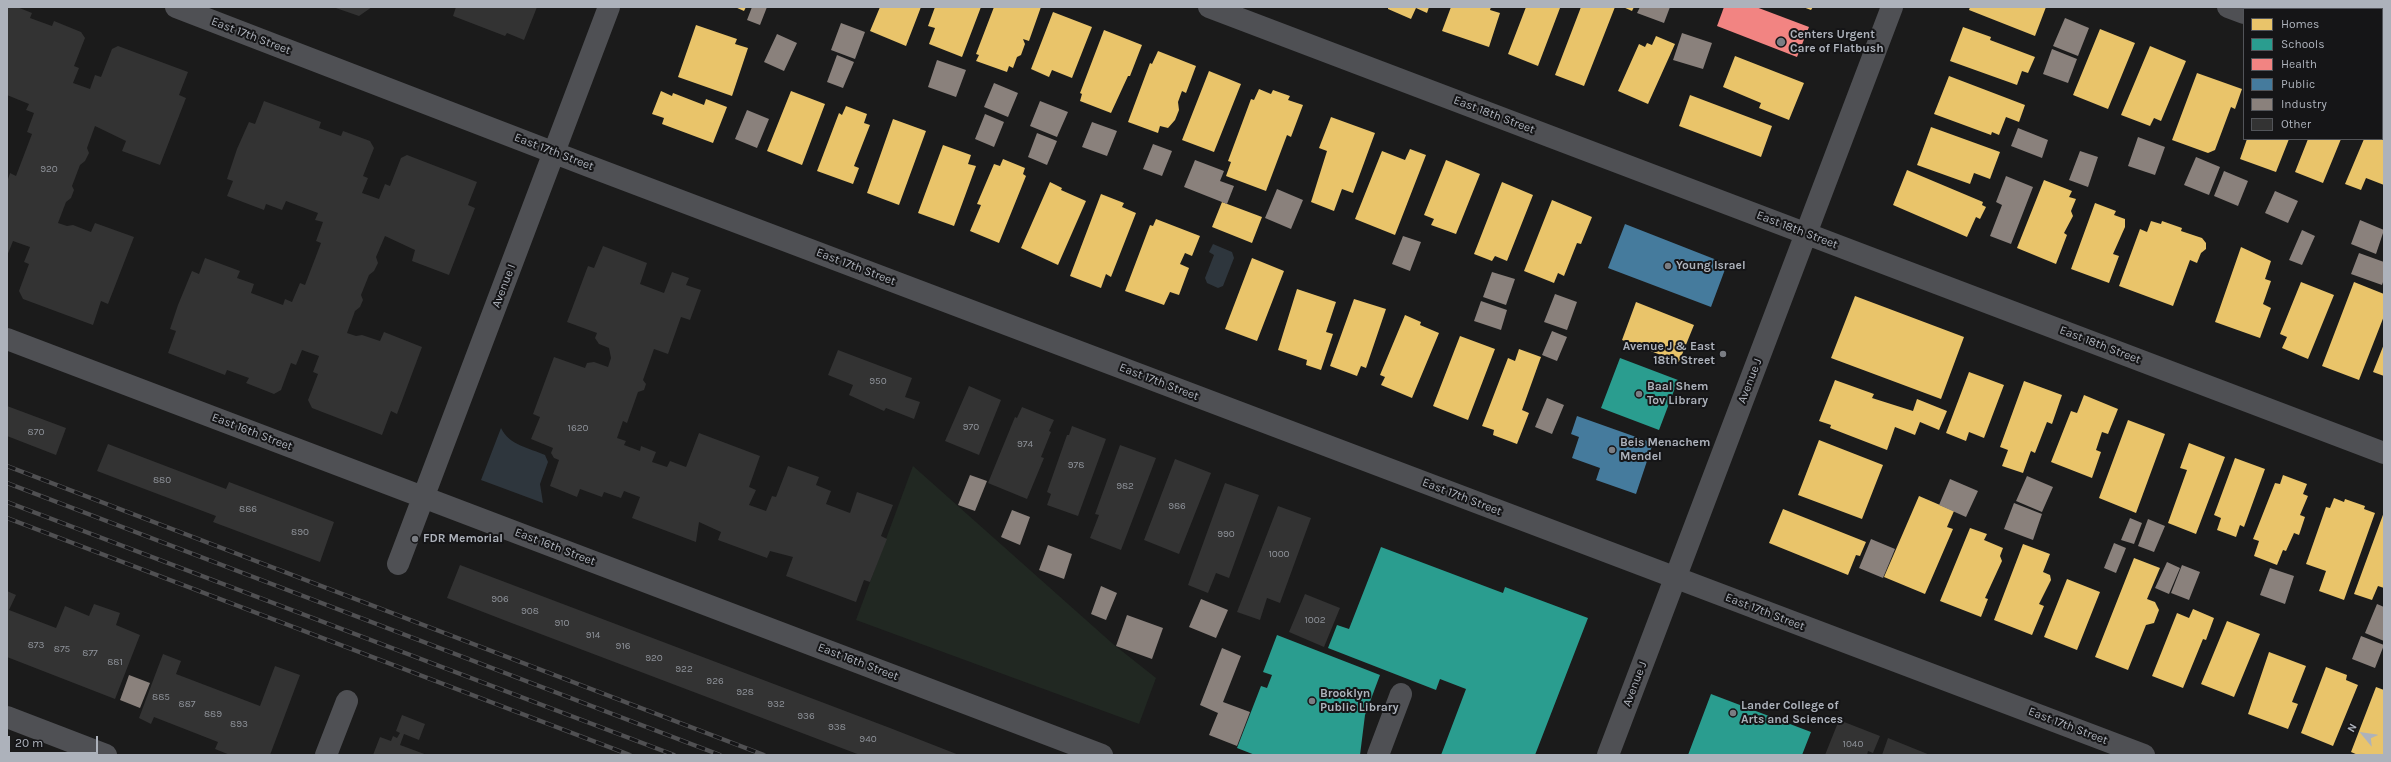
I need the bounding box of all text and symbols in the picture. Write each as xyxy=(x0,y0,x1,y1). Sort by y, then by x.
legend xyxy=(2243,8,2383,140)
street label: East 17th Street xyxy=(209,14,293,58)
text: Homes xyxy=(2281,17,2319,31)
place label: Centers Urgent Care of Flatbush xyxy=(1790,28,1884,56)
marker: Centers Urgent Care of Flatbush xyxy=(1775,36,1787,48)
text: Schools xyxy=(2281,37,2324,51)
text: Health xyxy=(2281,57,2317,71)
text: Public xyxy=(2281,77,2315,91)
street label: East 18th Street xyxy=(1451,93,1537,137)
text: Industry xyxy=(2281,97,2327,111)
text: Other xyxy=(2281,117,2311,131)
street label: East 17th Street xyxy=(512,130,596,174)
house number: 920 xyxy=(40,163,58,175)
street label: East 18th Street xyxy=(1754,208,1840,252)
street label: East 17th Street xyxy=(814,245,898,289)
place label: Young Israel xyxy=(1676,259,1746,273)
marker: Young Israel xyxy=(1663,261,1673,271)
street label: Avenue I xyxy=(489,262,519,310)
street label: East 18th Street xyxy=(2057,323,2143,367)
place label: Avenue J & East 18th Street xyxy=(1623,340,1715,368)
marker: Avenue J & East 18th Street xyxy=(1718,349,1728,359)
street label: Avenue J xyxy=(1735,356,1765,406)
street label: East 17th Street xyxy=(1117,360,1201,404)
house number: 950 xyxy=(869,375,887,387)
place label: Baal Shem Tov Library xyxy=(1647,380,1708,408)
marker: Baal Shem Tov Library xyxy=(1634,389,1644,399)
street label: East 16th Street xyxy=(210,410,294,454)
house number: 970 xyxy=(963,421,979,433)
house number: 1620 xyxy=(568,422,588,434)
house number: 870 xyxy=(28,426,44,438)
place label: Beis Menachem Mendel xyxy=(1620,436,1710,464)
house number: 974 xyxy=(1017,438,1033,450)
marker: Beis Menachem Mendel xyxy=(1607,445,1617,455)
house number: 978 xyxy=(1068,459,1084,471)
house number: 880 xyxy=(153,474,171,486)
street label: East 17th Street xyxy=(1420,475,1504,519)
house number: 982 xyxy=(1116,480,1134,492)
house number: 986 xyxy=(1168,500,1186,512)
house number: 886 xyxy=(239,503,257,515)
street label: East 16th Street xyxy=(513,525,597,569)
house number: 890 xyxy=(291,526,309,538)
house number: 990 xyxy=(1217,528,1235,540)
place label: FDR Memorial xyxy=(423,532,503,546)
marker: FDR Memorial xyxy=(410,534,420,544)
house number: 1000 xyxy=(1268,548,1290,560)
street label: East 17th Street xyxy=(1723,590,1807,634)
house number: 906 xyxy=(491,593,509,605)
house number: 908 xyxy=(521,605,539,617)
house number: 1002 xyxy=(1305,614,1325,626)
house number: 910 xyxy=(554,617,570,629)
house number: 914 xyxy=(586,629,600,641)
house number: 873 xyxy=(28,639,44,651)
house number: 916 xyxy=(616,640,630,652)
street label: East 16th Street xyxy=(816,640,900,684)
house number: 875 xyxy=(54,643,70,655)
house number: 877 xyxy=(82,647,98,659)
house number: 920 xyxy=(645,652,663,664)
house number: 881 xyxy=(107,656,123,668)
street label: Avenue J xyxy=(1620,659,1650,709)
house number: 922 xyxy=(675,663,693,675)
house number: 926 xyxy=(706,675,724,687)
house number: 928 xyxy=(736,686,754,698)
place label: Brooklyn Public Library xyxy=(1320,687,1399,715)
house number: 885 xyxy=(152,691,170,703)
marker: Brooklyn Public Library xyxy=(1307,696,1317,706)
house number: 887 xyxy=(179,698,195,710)
house number: 932 xyxy=(767,698,785,710)
place label: Lander College of Arts and Sciences xyxy=(1741,699,1843,727)
street label: East 17th Street xyxy=(2026,704,2110,748)
house number: 889 xyxy=(204,708,222,720)
marker: Lander College of Arts and Sciences xyxy=(1728,708,1738,718)
house number: 936 xyxy=(797,710,815,722)
north arrow xyxy=(2343,714,2383,754)
house number: 893 xyxy=(230,718,248,730)
house number: 938 xyxy=(828,721,846,733)
text: N xyxy=(2344,721,2360,735)
scale bar xyxy=(10,728,100,754)
house number: 940 xyxy=(859,733,877,745)
text: 20 m xyxy=(15,736,43,750)
house number: 1040 xyxy=(1843,738,1863,750)

